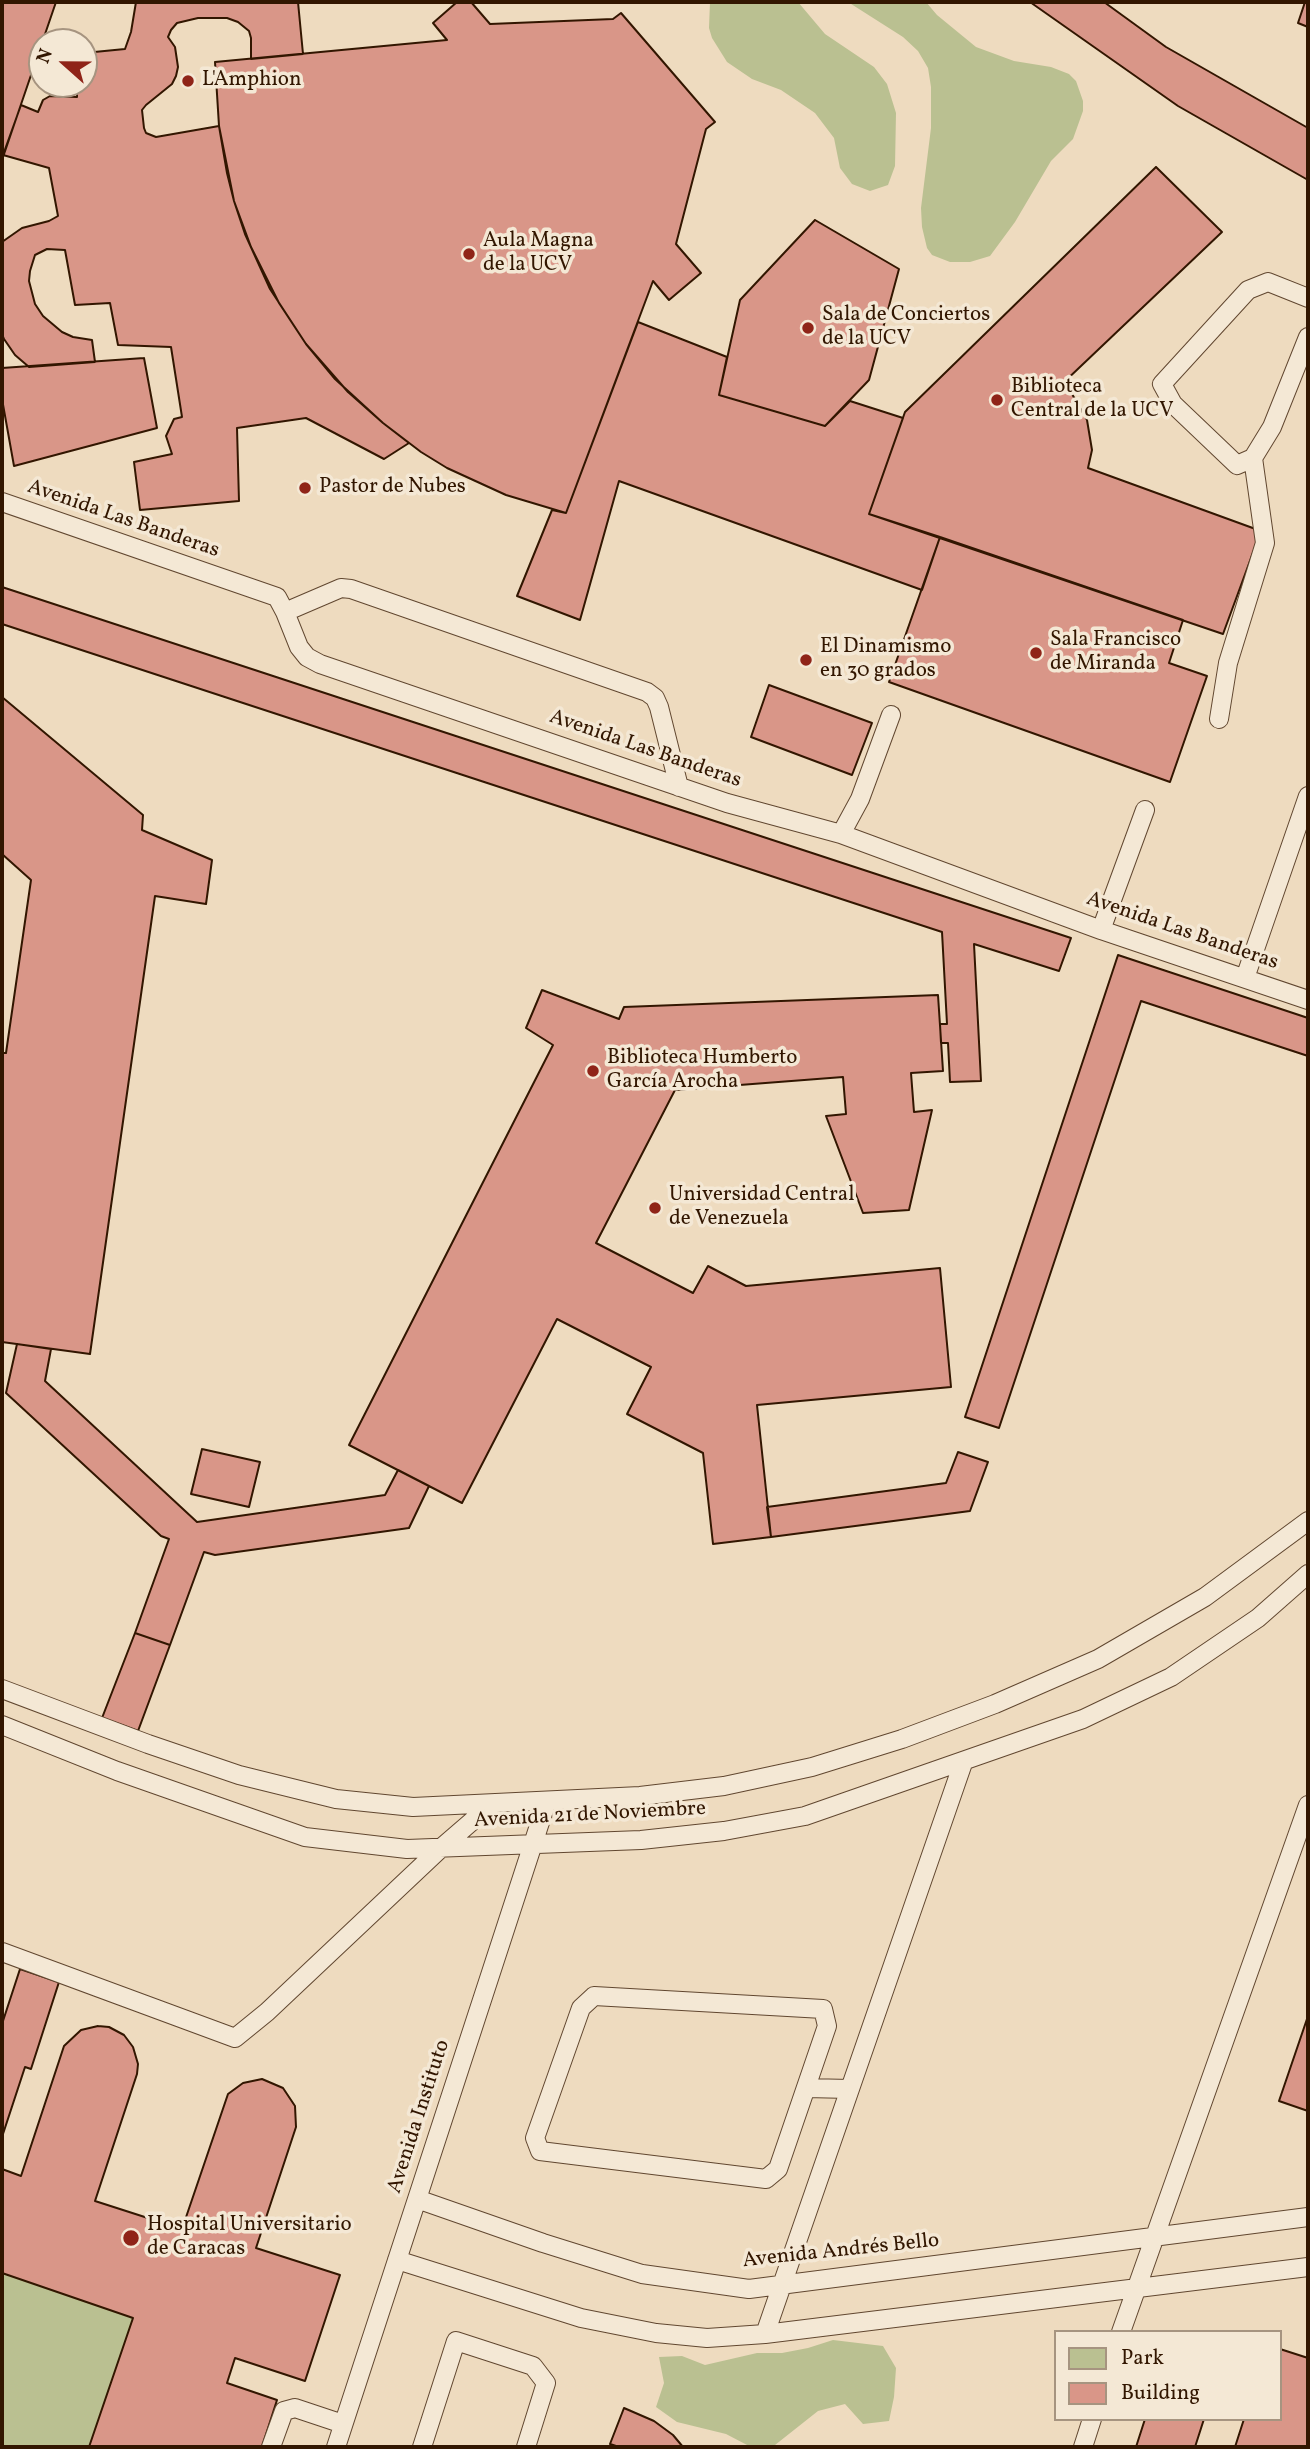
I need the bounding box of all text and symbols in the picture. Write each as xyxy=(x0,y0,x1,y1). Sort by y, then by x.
north arrow xyxy=(28,28,98,98)
text: N xyxy=(31,45,60,67)
place label: L'Amphion xyxy=(202,68,301,94)
marker: L'Amphion xyxy=(180,73,196,89)
place label: Aula Magna de la UCV xyxy=(483,229,594,279)
marker: Aula Magna de la UCV xyxy=(461,246,477,262)
place label: Sala de Conciertos de la UCV xyxy=(822,303,990,353)
marker: Sala de Conciertos de la UCV xyxy=(800,320,816,336)
place label: Biblioteca Central de la UCV xyxy=(1011,375,1174,425)
marker: Biblioteca Central de la UCV xyxy=(989,392,1005,408)
street label: Avenida Las Banderas xyxy=(24,475,222,565)
place label: Pastor de Nubes xyxy=(319,475,466,501)
marker: Pastor de Nubes xyxy=(297,480,313,496)
place label: Sala Francisco de Miranda xyxy=(1050,628,1181,678)
place label: El Dinamismo en 30 grados xyxy=(820,635,951,685)
marker: Sala Francisco de Miranda xyxy=(1028,645,1044,661)
marker: El Dinamismo en 30 grados xyxy=(798,652,814,668)
street label: Avenida Las Banderas xyxy=(546,705,744,795)
street label: Avenida Las Banderas xyxy=(1083,887,1281,977)
place label: Biblioteca Humberto García Arocha xyxy=(607,1046,797,1096)
marker: Biblioteca Humberto García Arocha xyxy=(585,1063,601,1079)
place label: Universidad Central de Venezuela xyxy=(669,1183,854,1233)
marker: Universidad Central de Venezuela xyxy=(647,1200,663,1216)
street label: Avenida 21 de Noviembre xyxy=(473,1797,707,1835)
street label: Avenida Instituto xyxy=(383,2037,457,2197)
place label: Hospital Universitario de Caracas xyxy=(147,2213,352,2263)
marker: Hospital Universitario de Caracas xyxy=(121,2228,141,2248)
street label: Avenida Andrés Bello xyxy=(741,2229,941,2275)
legend xyxy=(1054,2330,1282,2421)
text: Park xyxy=(1121,2344,1164,2373)
text: Building xyxy=(1121,2379,1200,2408)

